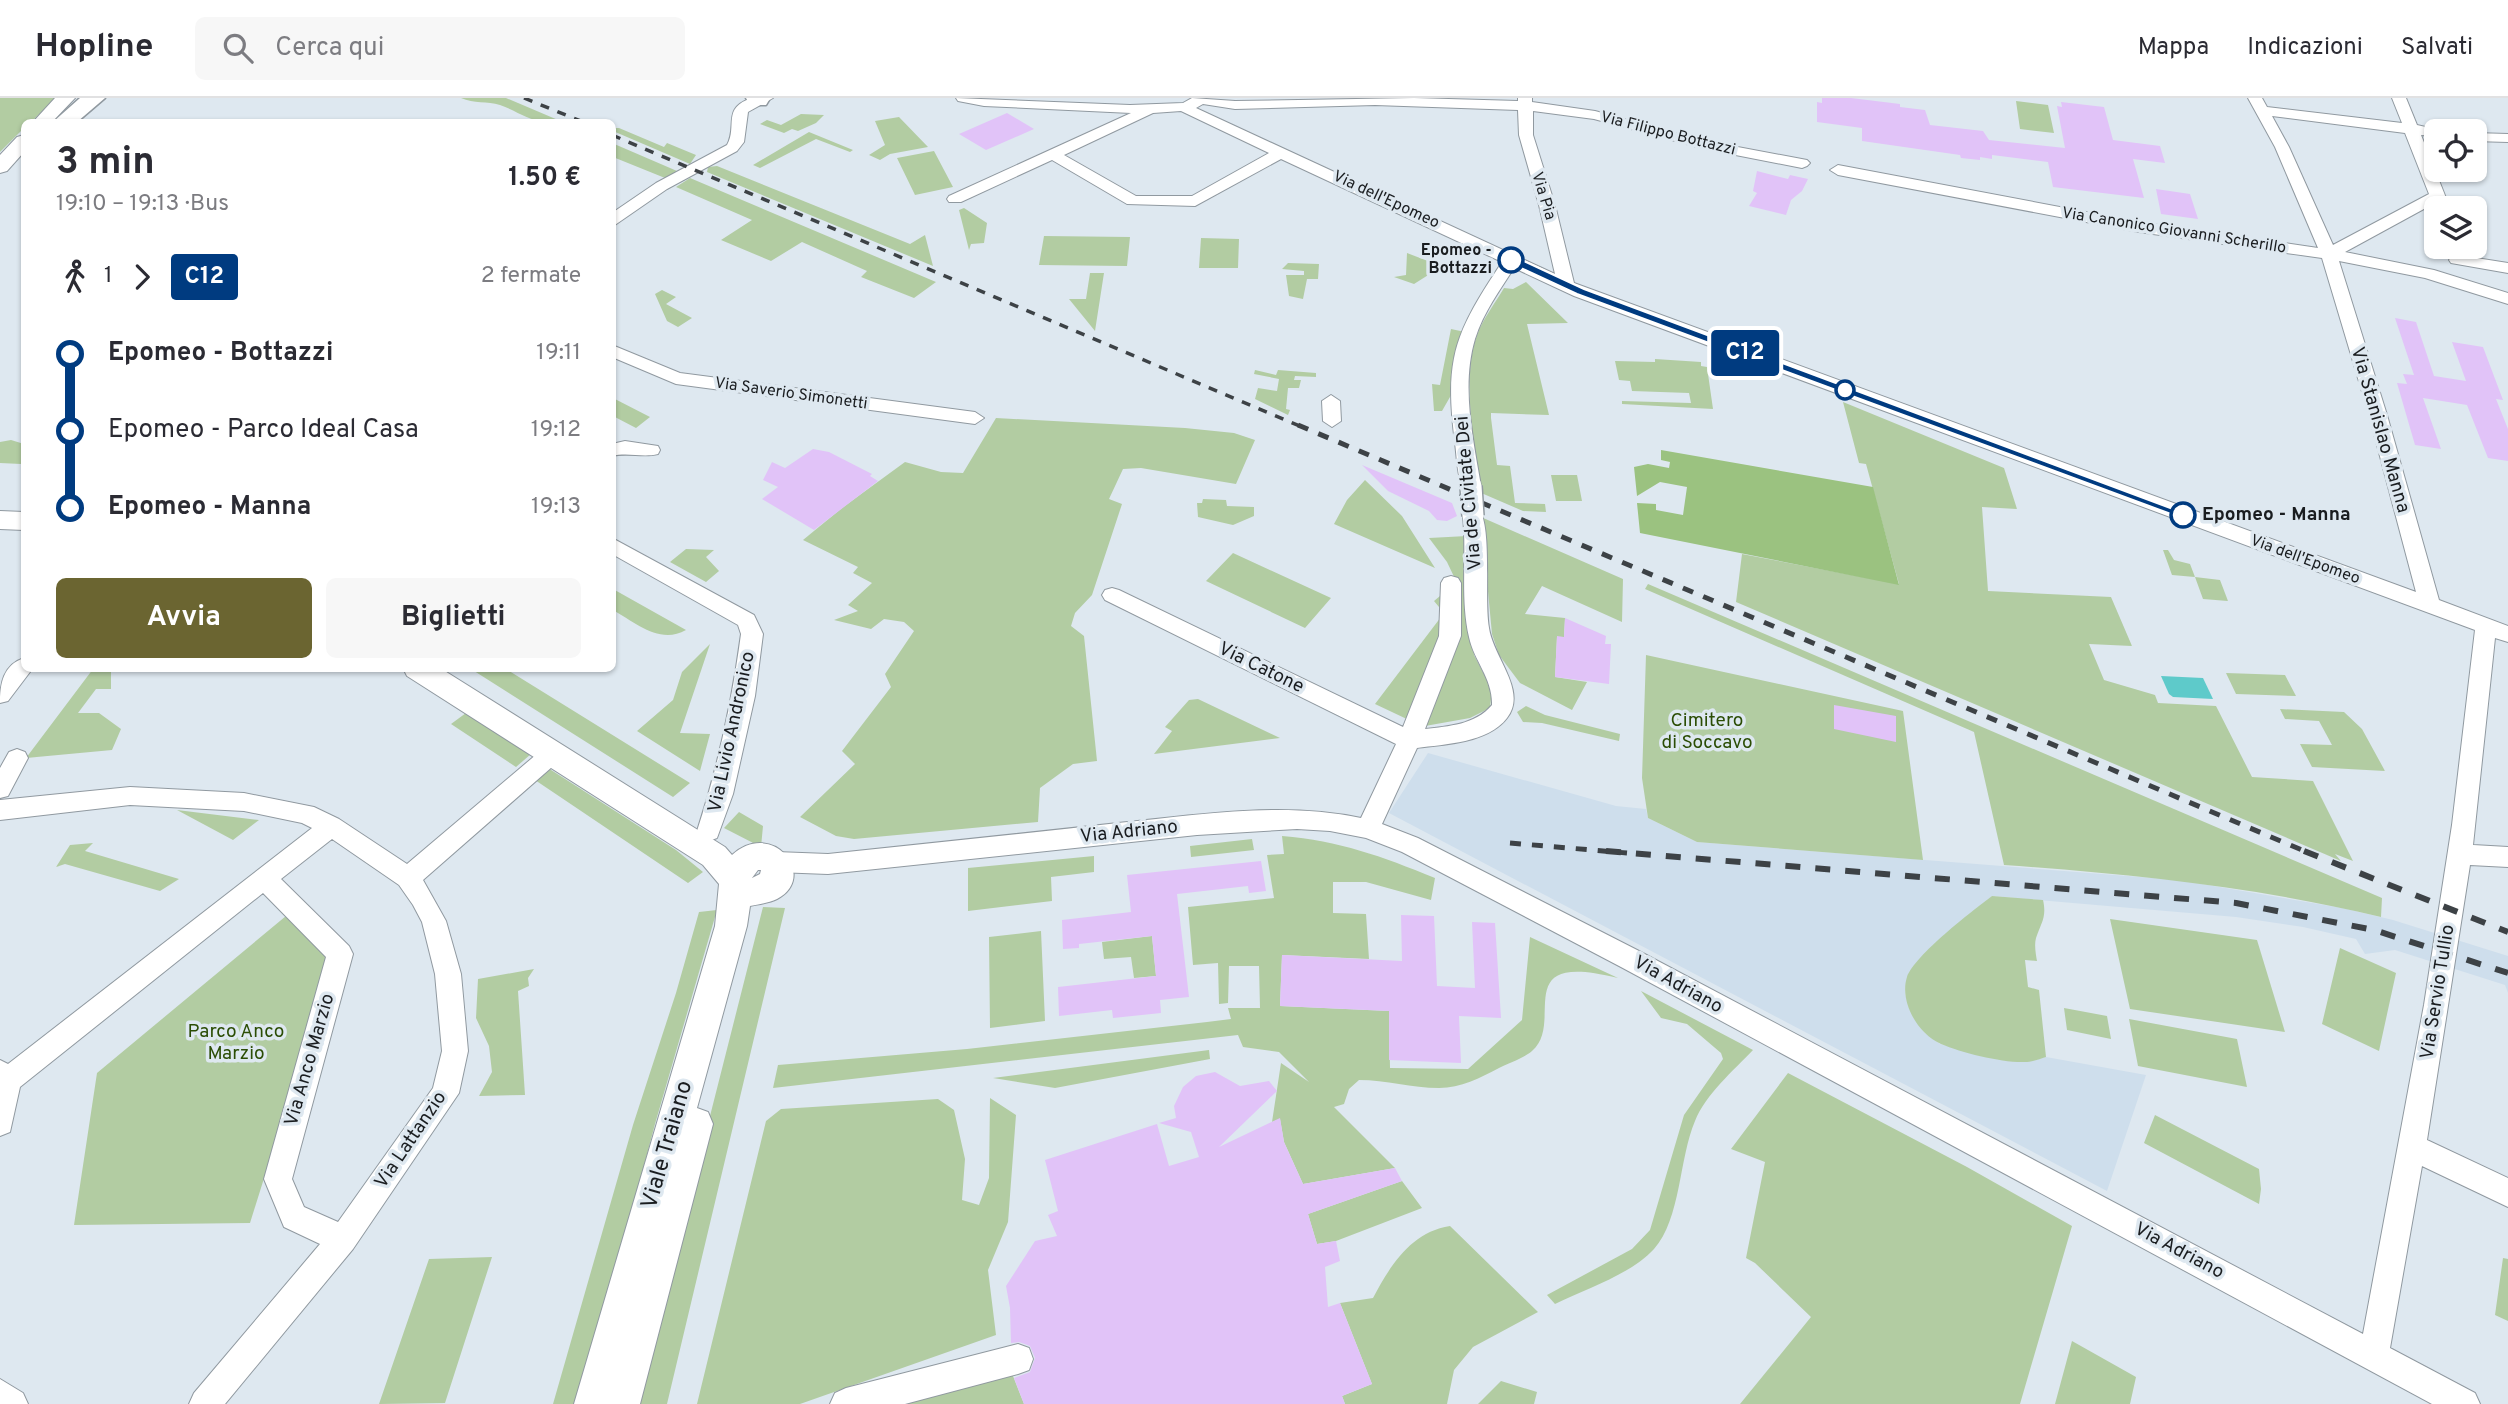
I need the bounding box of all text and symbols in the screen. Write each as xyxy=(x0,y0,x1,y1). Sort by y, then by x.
search box xyxy=(195,17,685,80)
text: Hopline xyxy=(35,27,153,69)
icon: search xyxy=(219,29,257,67)
text: Cerca qui xyxy=(275,32,384,65)
text: Mappa xyxy=(2138,33,2209,63)
text: Indicazioni xyxy=(2247,33,2363,63)
text: Salvati xyxy=(2401,33,2473,63)
street label: Via Filippo Bottazzi xyxy=(1598,108,1738,160)
map controls xyxy=(2424,119,2487,259)
button: locate xyxy=(2424,119,2487,182)
text: 3 min xyxy=(56,139,155,188)
text: 1.50 € xyxy=(508,162,581,195)
street label: Via dell'Epomeo xyxy=(1330,167,1443,233)
street label: Via Pia xyxy=(1526,170,1560,222)
text: 19:10 – 19:13 · Bus xyxy=(56,190,229,219)
button: layers xyxy=(2424,196,2487,259)
street label: Via Canonico Giovanni Scherillo xyxy=(2060,203,2288,259)
place label: Epomeo - Bottazzi xyxy=(1421,241,1492,279)
marker: Epomeo - Bottazzi xyxy=(1498,247,1524,273)
icon: walk xyxy=(56,258,94,296)
icon: forward xyxy=(123,258,161,296)
text: 1 xyxy=(104,262,113,291)
text: C12 xyxy=(185,262,224,292)
text: 2 fermate xyxy=(481,262,581,291)
line badge: C12 xyxy=(1705,330,1785,376)
text: Epomeo - Bottazzi xyxy=(108,337,333,370)
text: C12 xyxy=(1725,338,1765,368)
text: 19:11 xyxy=(536,339,581,368)
street label: Via Stanislao Manna xyxy=(2345,344,2415,516)
street label: Via Saverio Simonetti xyxy=(713,373,869,415)
unlabelled marker xyxy=(1835,380,1855,400)
text: Epomeo - Parco Ideal Casa xyxy=(108,414,419,447)
street label: Via de Civitate Dei xyxy=(1450,415,1488,571)
text: 19:12 xyxy=(531,416,581,445)
text: Epomeo - Manna xyxy=(108,491,311,524)
text: 19:13 xyxy=(531,493,581,522)
marker: Epomeo - Manna xyxy=(2170,502,2196,528)
place label: Epomeo - Manna xyxy=(2202,503,2351,527)
street label: Via dell'Epomeo xyxy=(2247,531,2363,589)
button: Avvia xyxy=(56,578,312,658)
button: Biglietti xyxy=(326,578,581,658)
street label: Via Catone xyxy=(1214,637,1308,699)
street label: Via Livio Andronico xyxy=(703,649,761,815)
park label: Cimitero di Soccavo xyxy=(1661,709,1753,755)
street label: Via Adriano xyxy=(1079,815,1179,849)
street label: Via Servio Tullio xyxy=(2416,923,2460,1061)
street label: Via Adriano xyxy=(1629,951,1727,1019)
street label: Via Anco Marzio xyxy=(280,991,340,1129)
park label: Parco Anco Marzio xyxy=(188,1020,284,1066)
street label: Viale Traiano xyxy=(636,1077,700,1213)
street label: Via Lattanzio xyxy=(370,1087,452,1193)
street label: Via Adriano xyxy=(2130,1217,2228,1285)

